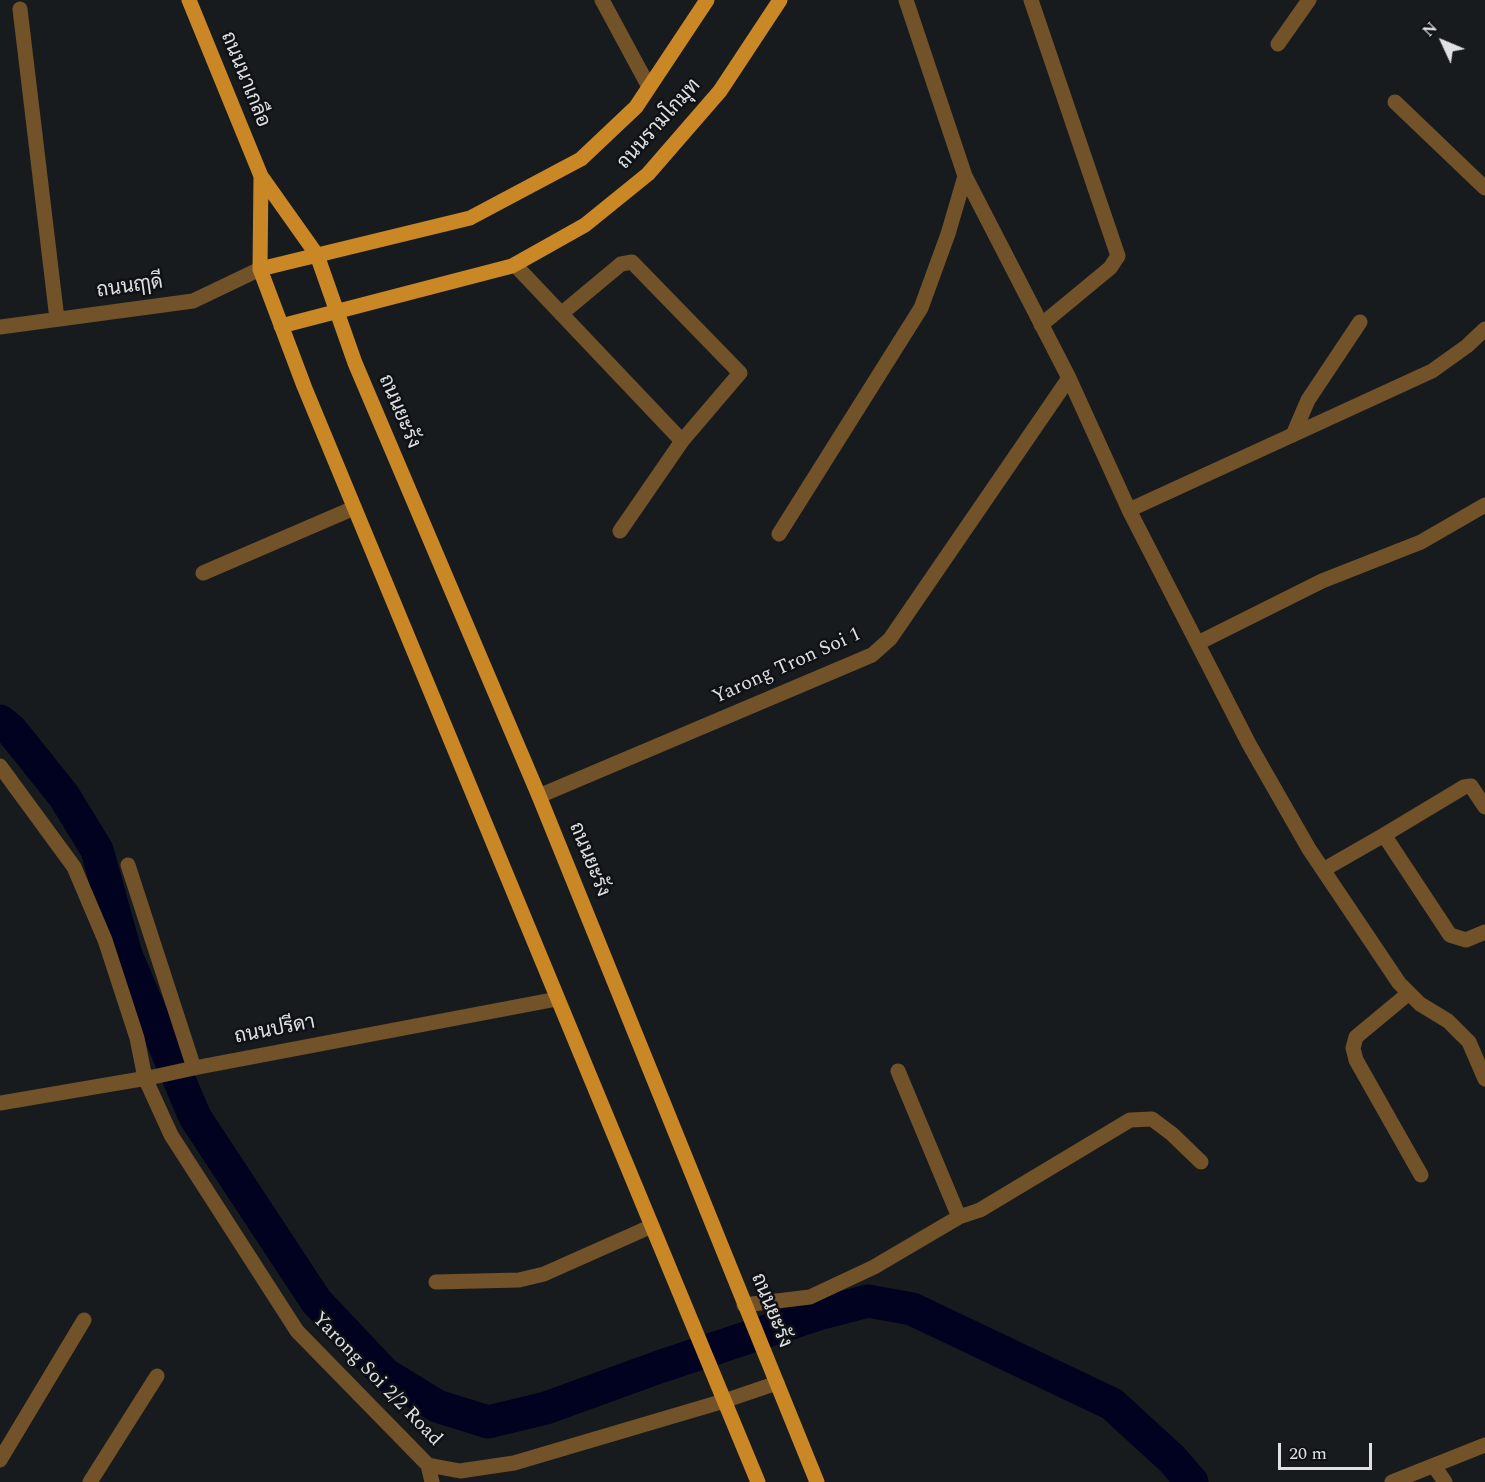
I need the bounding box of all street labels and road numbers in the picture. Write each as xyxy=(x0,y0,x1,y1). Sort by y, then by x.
street label: ถนนนาเกลือ xyxy=(214,29,274,131)
street label: ถนนรามโกมุท xyxy=(613,75,707,175)
street label: ถนนฤๅดี xyxy=(95,271,165,305)
street label: ถนนยะรัง xyxy=(372,371,424,453)
street label: Yarong Tron Soi 1 xyxy=(709,623,865,711)
street label: ถนนยะรัง xyxy=(562,819,614,901)
street label: ถนนปรีดา xyxy=(233,1011,317,1051)
street label: ถนนยะรัง xyxy=(744,1270,796,1352)
street label: Yarong Soi 2/2 Road xyxy=(306,1308,446,1452)

